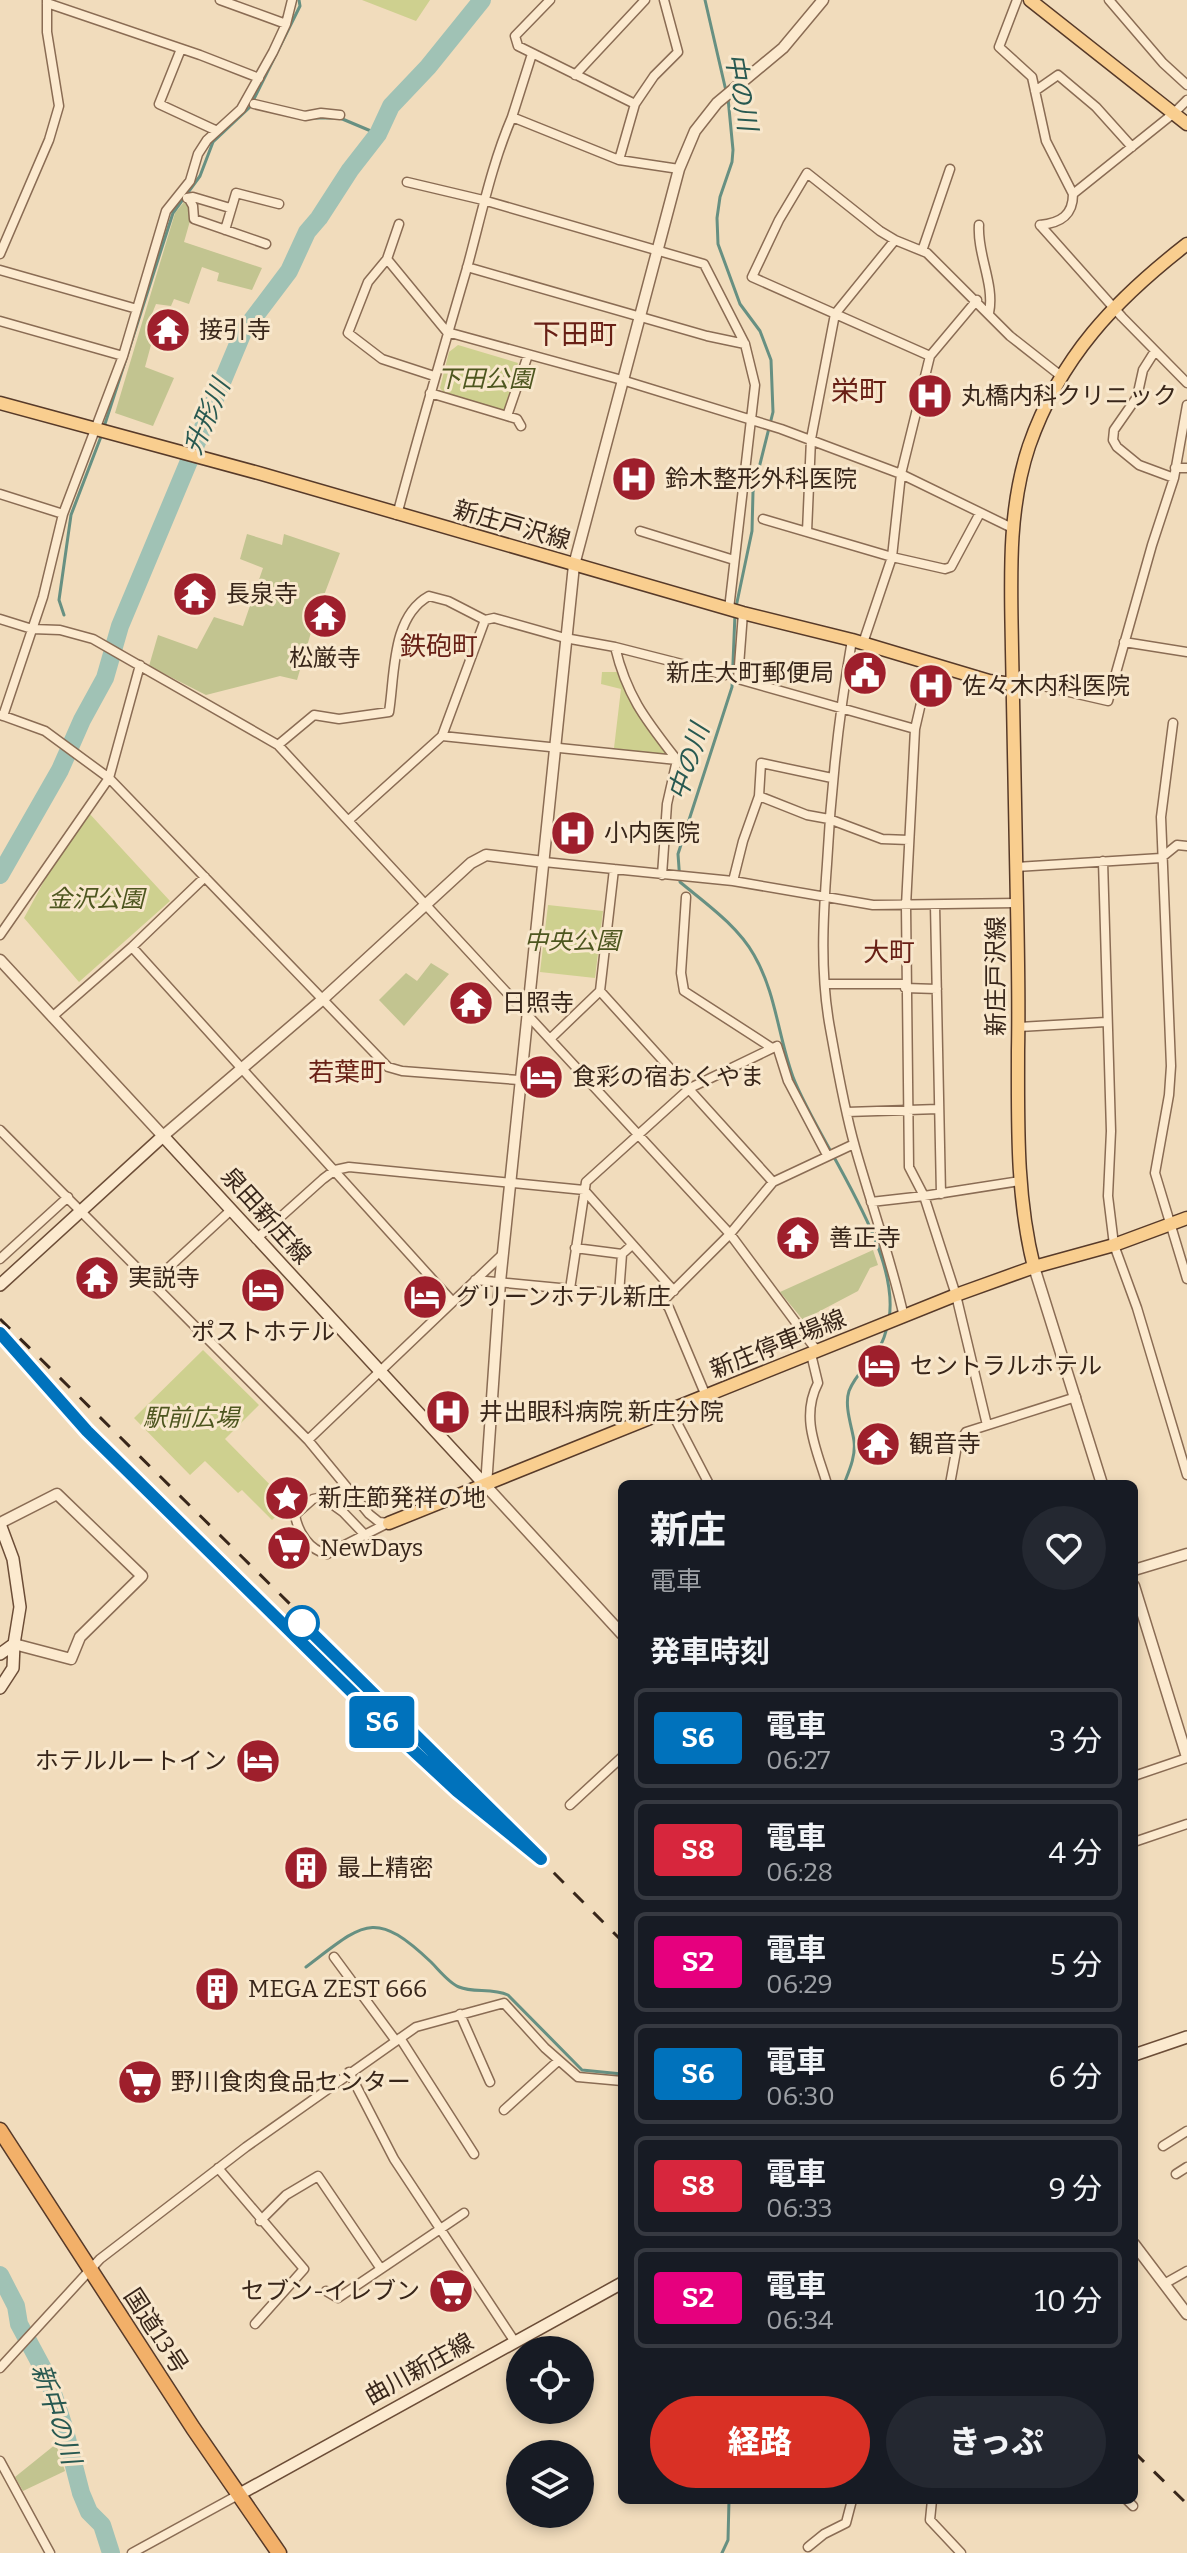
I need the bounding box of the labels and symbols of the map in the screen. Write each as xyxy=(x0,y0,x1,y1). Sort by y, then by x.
water label: 中の川 xyxy=(719,51,764,136)
temple icon: 接引寺 xyxy=(144,306,192,354)
place label: 接引寺 xyxy=(199,316,271,344)
district label: 下田町 xyxy=(533,318,617,351)
park label: 下田公園 xyxy=(437,365,536,393)
water label: 升形川 xyxy=(177,372,238,459)
hospital icon: 丸橋内科クリニック xyxy=(906,372,954,420)
district label: 栄町 xyxy=(831,375,887,408)
place label: 丸橋内科クリニック xyxy=(961,382,1177,410)
hospital icon: 鈴木整形外科医院 xyxy=(610,455,658,503)
place label: 鈴木整形外科医院 xyxy=(665,465,857,493)
street label: 新庄戸沢線 xyxy=(450,495,574,555)
temple icon: 長泉寺 xyxy=(171,570,219,618)
place label: 長泉寺 xyxy=(226,580,298,608)
temple icon: 松厳寺 xyxy=(301,592,349,640)
district label: 鉄砲町 xyxy=(400,631,478,662)
place label: 松厳寺 xyxy=(289,644,361,672)
public building icon: 新庄大町郵便局 xyxy=(841,649,889,697)
place label: 新庄大町郵便局 xyxy=(666,659,834,687)
hospital icon: 佐々木内科医院 xyxy=(907,662,955,710)
place label: 佐々木内科医院 xyxy=(962,672,1130,700)
water label: 中の川 xyxy=(662,717,717,804)
hospital icon: 小内医院 xyxy=(549,809,597,857)
place label: 小内医院 xyxy=(604,819,700,847)
park label: 金沢公園 xyxy=(48,885,147,913)
street label: 新庄戸沢線 xyxy=(982,916,1010,1036)
park label: 中央公園 xyxy=(524,927,623,955)
district label: 大町 xyxy=(863,937,915,968)
temple icon: 日照寺 xyxy=(447,979,495,1027)
place label: 日照寺 xyxy=(502,989,574,1017)
hotel icon: 食彩の宿おくやま xyxy=(517,1053,565,1101)
district label: 若葉町 xyxy=(308,1057,386,1088)
place label: 食彩の宿おくやま xyxy=(572,1063,764,1091)
street label: 泉田新庄線 xyxy=(215,1162,317,1270)
temple icon: 善正寺 xyxy=(774,1214,822,1262)
place label: 善正寺 xyxy=(829,1224,901,1252)
temple icon: 実説寺 xyxy=(73,1254,121,1302)
place label: 実説寺 xyxy=(128,1264,200,1292)
hotel icon: ポストホテル xyxy=(239,1266,287,1314)
hotel icon: グリーンホテル新庄 xyxy=(401,1273,449,1321)
place label: グリーンホテル新庄 xyxy=(456,1283,671,1311)
street label: 新庄停車場線 xyxy=(706,1304,850,1384)
place label: ポストホテル xyxy=(191,1318,335,1346)
hotel icon: セントラルホテル xyxy=(855,1342,903,1390)
place label: セントラルホテル xyxy=(910,1352,1102,1380)
hospital icon: 井出眼科病院 新庄分院 xyxy=(424,1388,472,1436)
place label: 井出眼科病院 新庄分院 xyxy=(479,1398,724,1426)
park label: 駅前広場 xyxy=(143,1404,242,1432)
temple icon: 観音寺 xyxy=(854,1420,902,1468)
place label: 観音寺 xyxy=(909,1430,981,1458)
place icon: 新庄節発祥の地 xyxy=(263,1474,311,1522)
place label: 新庄節発祥の地 xyxy=(318,1484,486,1512)
supermarket icon: NewDays xyxy=(265,1524,313,1572)
place label: NewDays xyxy=(320,1534,423,1562)
unlabelled marker xyxy=(285,1606,319,1640)
line badge: S6 xyxy=(346,1696,418,1748)
hotel icon: ホテルルートイン xyxy=(234,1737,282,1785)
place label: ホテルルートイン xyxy=(35,1747,227,1775)
building icon: 最上精密 xyxy=(282,1844,330,1892)
place label: 最上精密 xyxy=(337,1854,433,1882)
building icon: MEGA ZEST 666 xyxy=(193,1965,241,2013)
place label: MEGA ZEST 666 xyxy=(248,1975,427,2003)
supermarket icon: 野川食肉食品センター xyxy=(116,2058,164,2106)
place label: 野川食肉食品センター xyxy=(171,2068,411,2096)
supermarket icon: セブン-イレブン xyxy=(427,2267,475,2315)
place label: セブン-イレブン xyxy=(241,2277,420,2305)
street label: 国道13号 xyxy=(118,2283,194,2379)
street label: 曲川新庄線 xyxy=(360,2328,478,2410)
water label: 新中の川 xyxy=(25,2360,88,2471)

